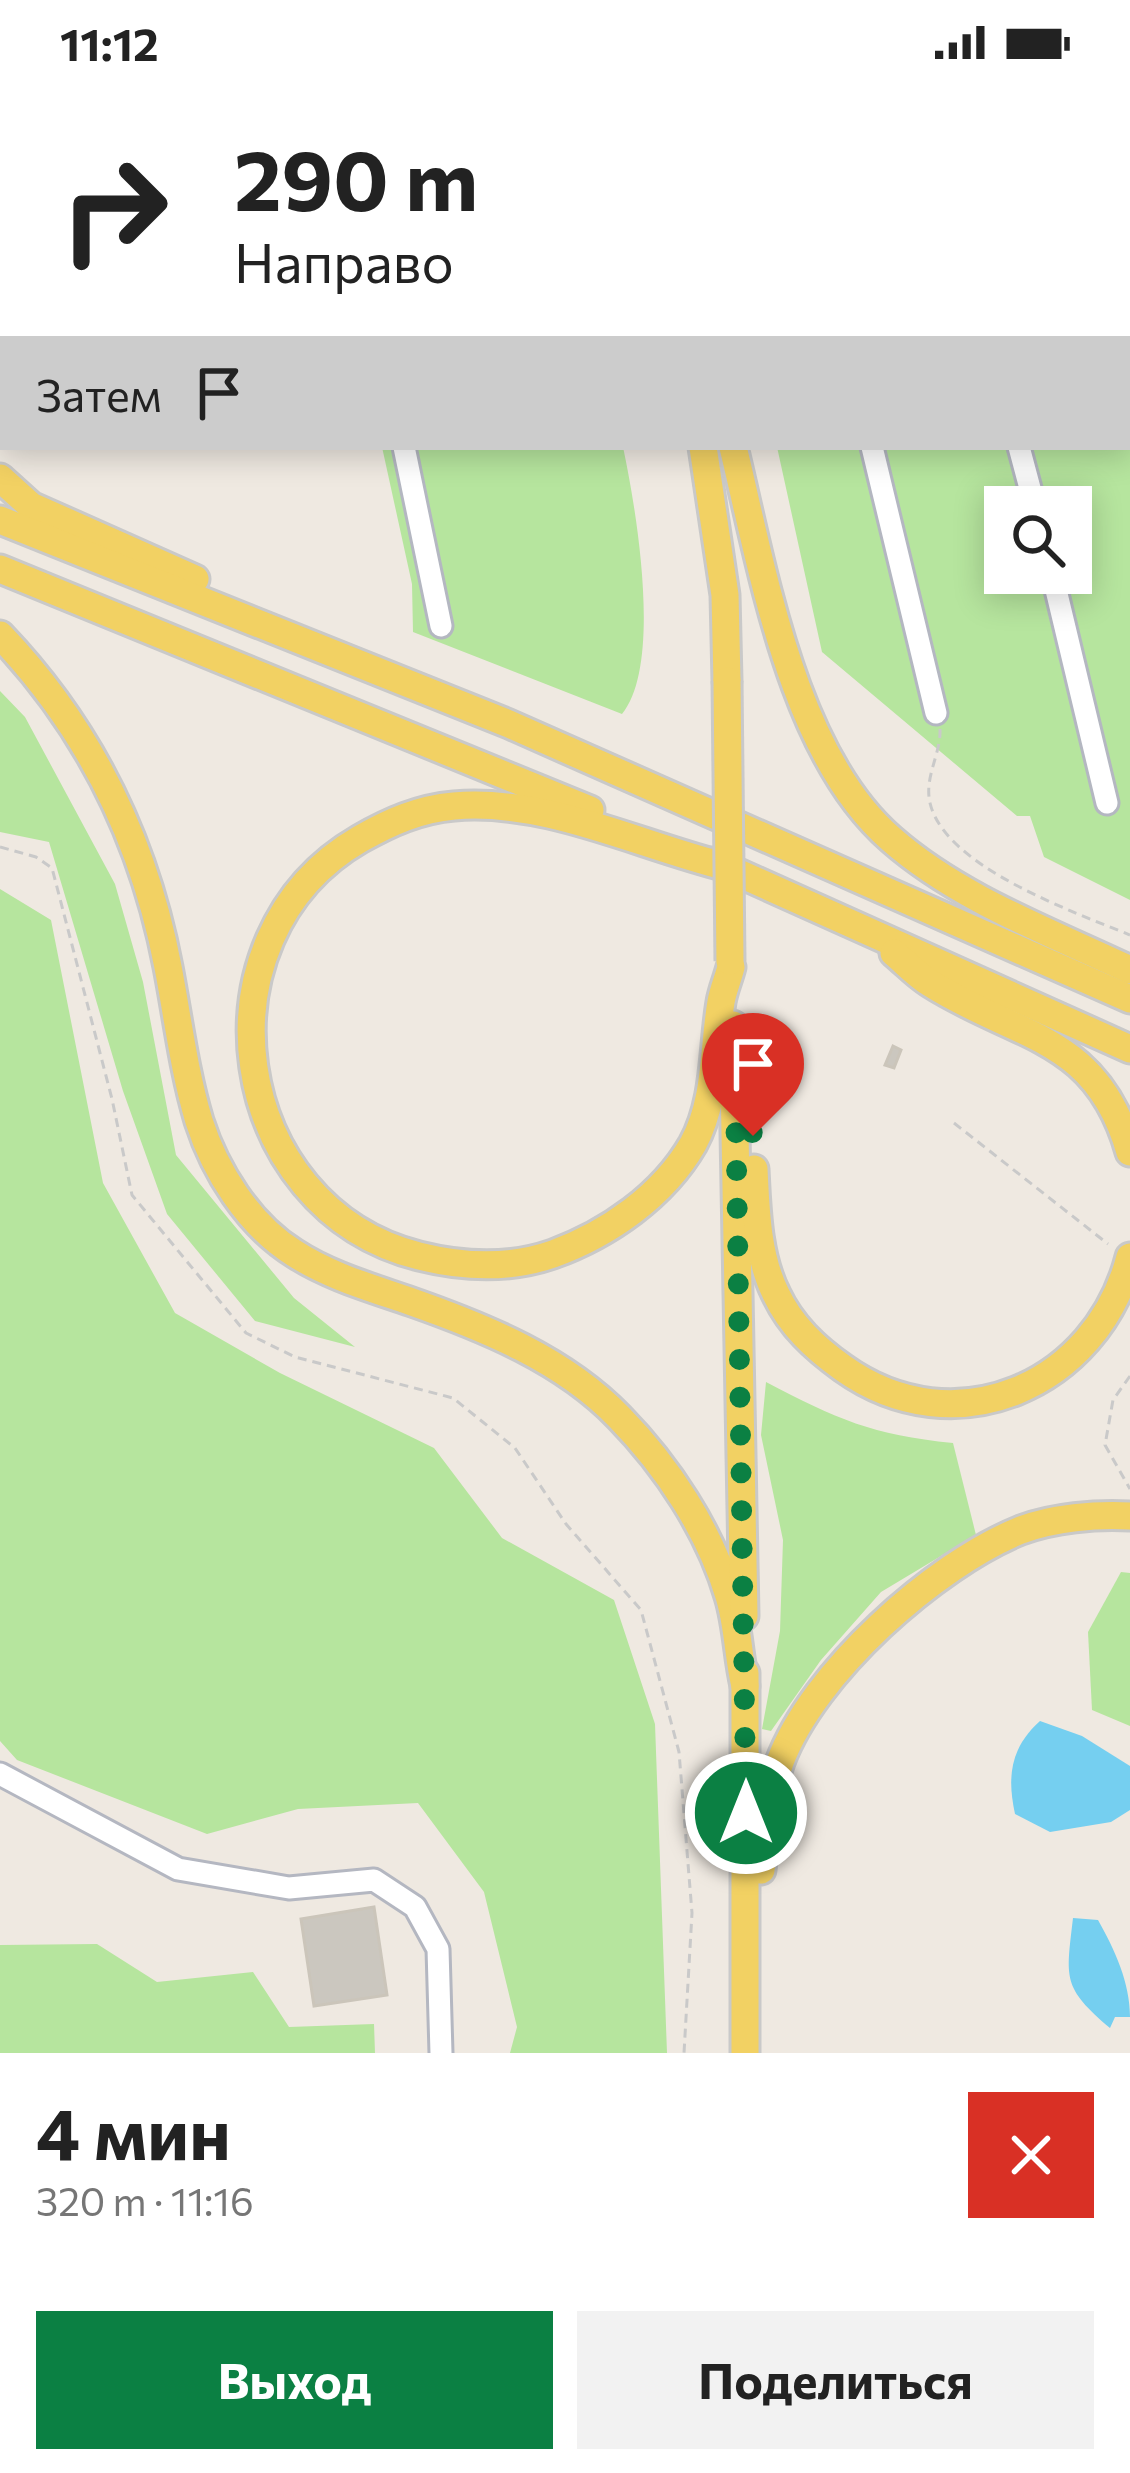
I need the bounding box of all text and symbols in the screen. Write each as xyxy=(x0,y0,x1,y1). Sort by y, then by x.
text: 11:12 xyxy=(60,15,159,70)
text: 290 m xyxy=(234,126,478,228)
icon: right xyxy=(36,132,192,288)
text: Направо xyxy=(234,228,454,294)
icon: arrive xyxy=(186,360,252,426)
text: Затем xyxy=(36,366,162,421)
map controls xyxy=(984,486,1092,594)
button: search xyxy=(984,486,1092,594)
pin xyxy=(702,1013,804,1136)
icon: arrive xyxy=(720,1031,786,1097)
position arrow xyxy=(683,1750,809,1876)
text: 4 мин xyxy=(36,2087,231,2175)
button: close xyxy=(968,2092,1094,2218)
text: 320 m · 11:16 xyxy=(36,2176,254,2224)
button: Выход xyxy=(36,2311,553,2449)
button: Поделиться xyxy=(577,2311,1094,2449)

